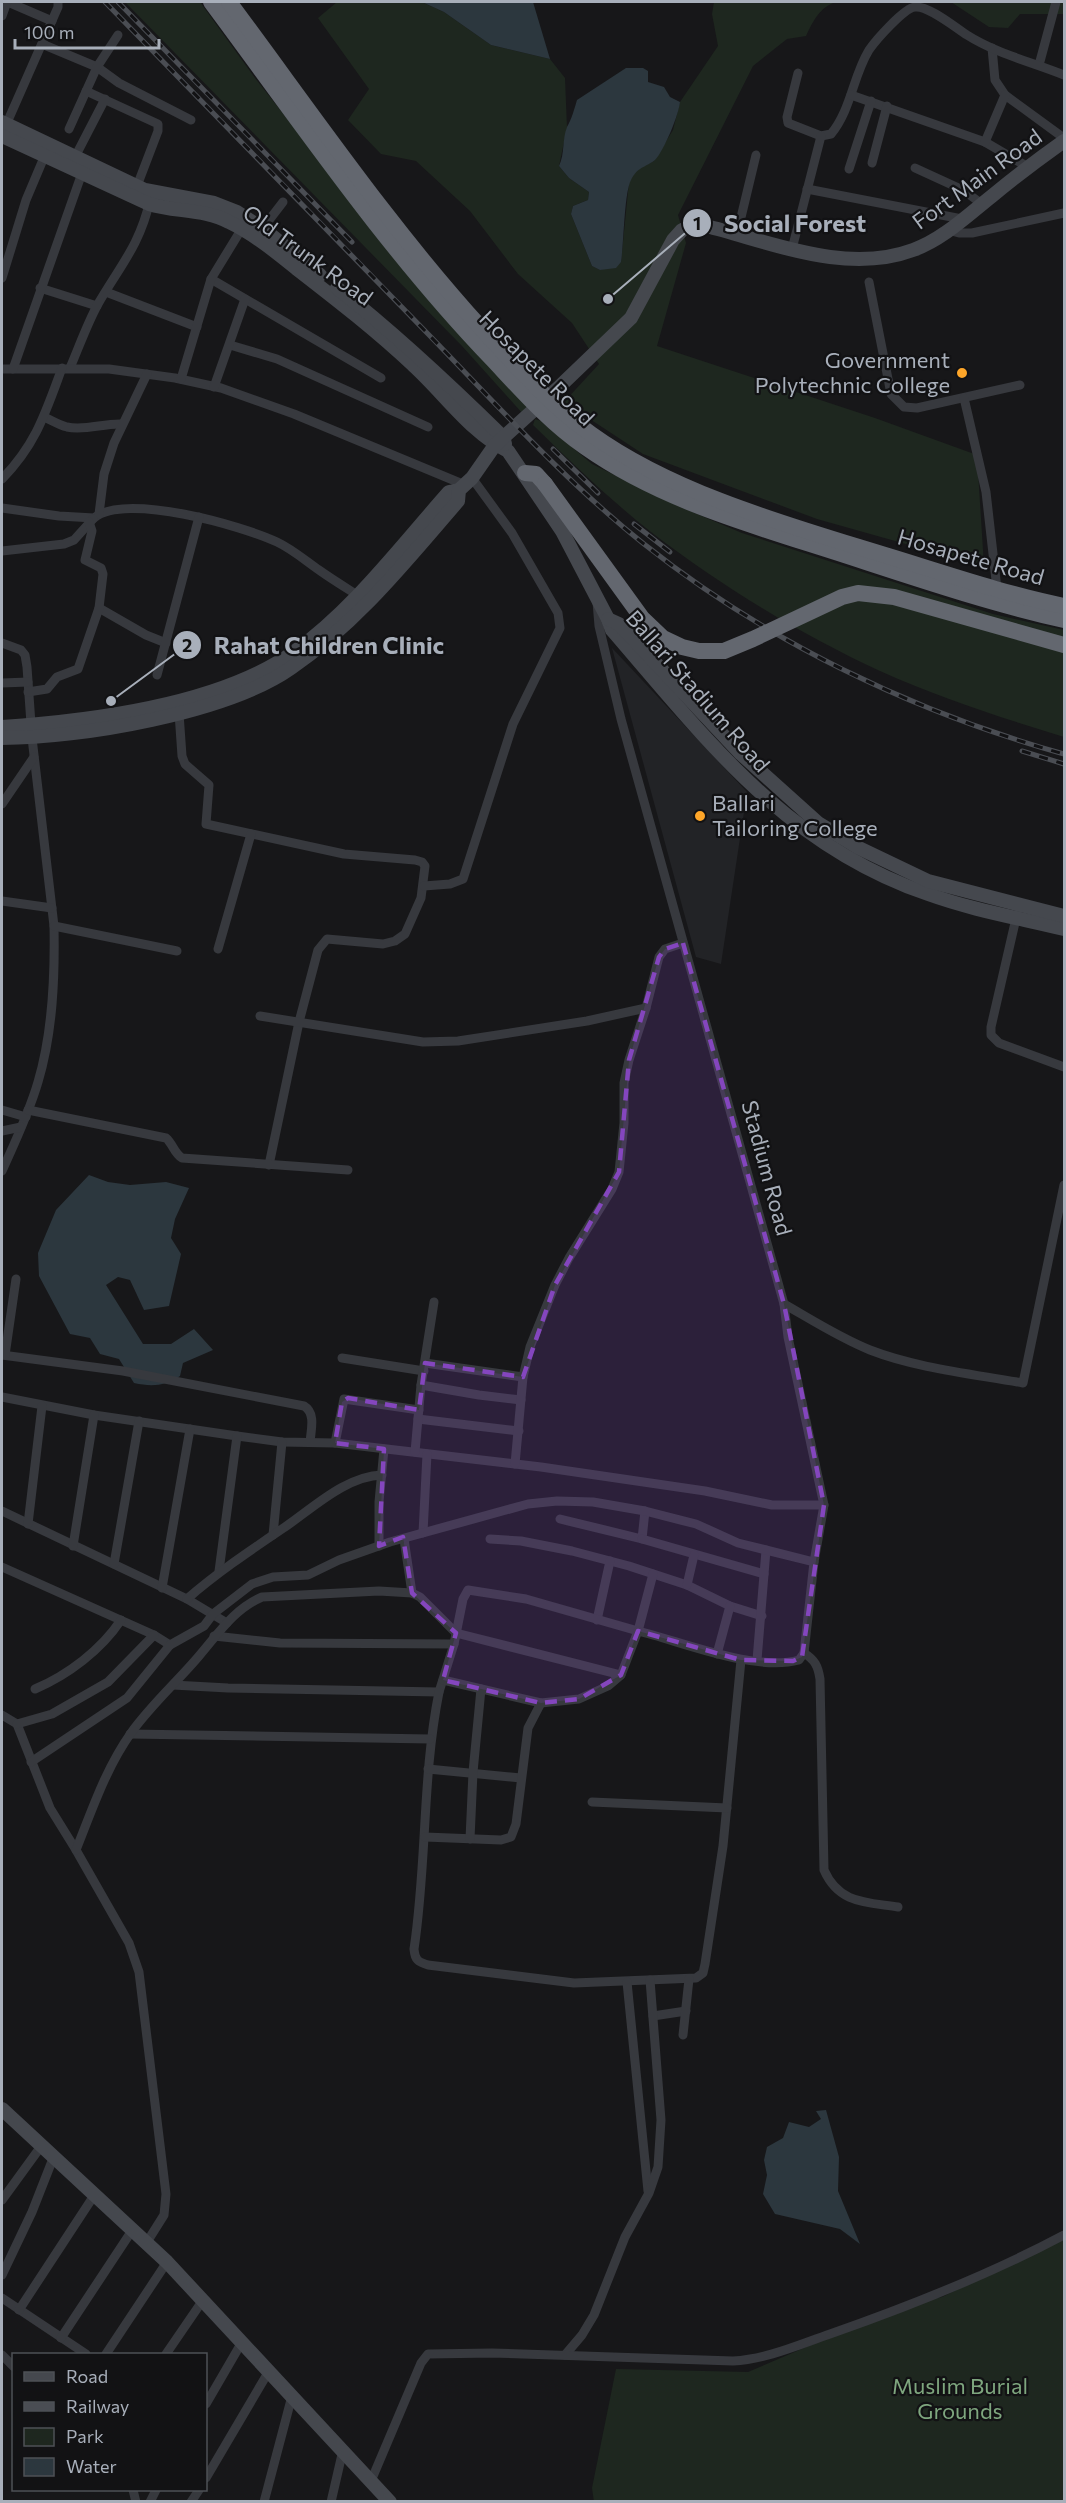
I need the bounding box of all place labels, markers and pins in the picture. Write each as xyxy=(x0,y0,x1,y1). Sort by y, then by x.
callout: Social Forest xyxy=(682,202,878,244)
place label: Government Polytechnic College xyxy=(755,346,950,398)
marker: Government Polytechnic College xyxy=(955,366,969,380)
callout: Rahat Children Clinic xyxy=(172,624,456,666)
place label: Ballari Tailoring College xyxy=(712,789,878,841)
marker: Ballari Tailoring College xyxy=(693,809,707,823)

